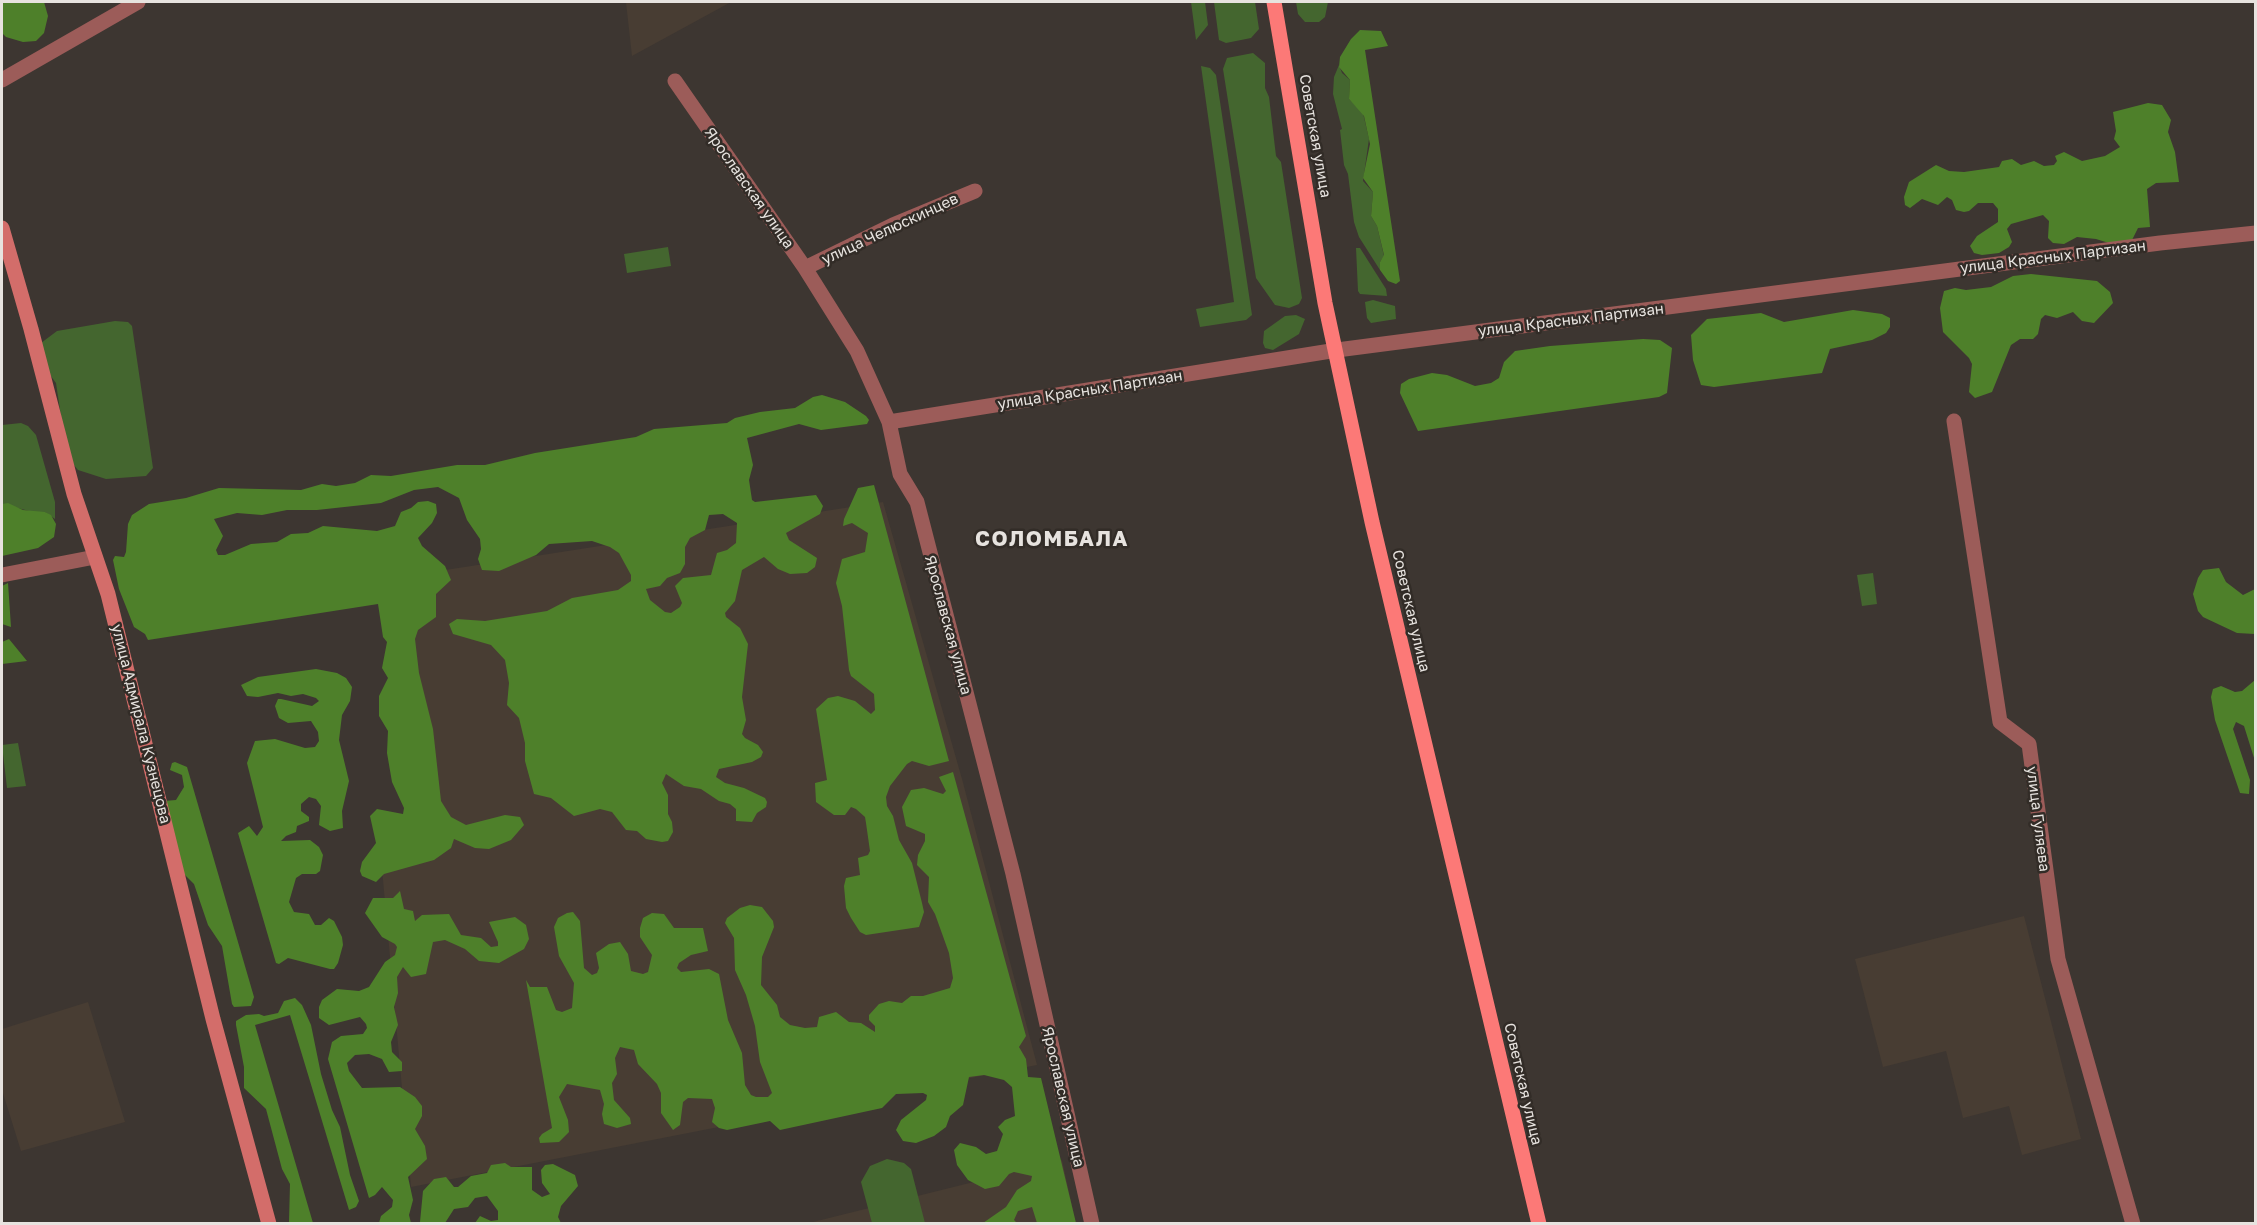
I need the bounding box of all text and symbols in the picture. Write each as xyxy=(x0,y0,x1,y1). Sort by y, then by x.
street label: Советская улица xyxy=(1295,73,1335,199)
street label: Ярославская улица xyxy=(700,124,798,252)
street label: улица Челюскинцев xyxy=(819,190,961,268)
street label: улица Красных Партизан xyxy=(1959,237,2147,277)
street label: улица Красных Партизан xyxy=(1477,300,1665,340)
street label: улица Красных Партизан xyxy=(996,366,1184,414)
district label: СОЛОМБАЛА xyxy=(975,526,1129,552)
street label: Советская улица xyxy=(1388,548,1434,674)
street label: Ярославская улица xyxy=(921,553,975,697)
street label: улица Адмирала Кузнецова xyxy=(108,622,174,826)
street label: улица Гуляева xyxy=(2023,765,2053,873)
street label: Советская улица xyxy=(1500,1021,1546,1147)
street label: Ярославская улица xyxy=(1038,1025,1088,1169)

